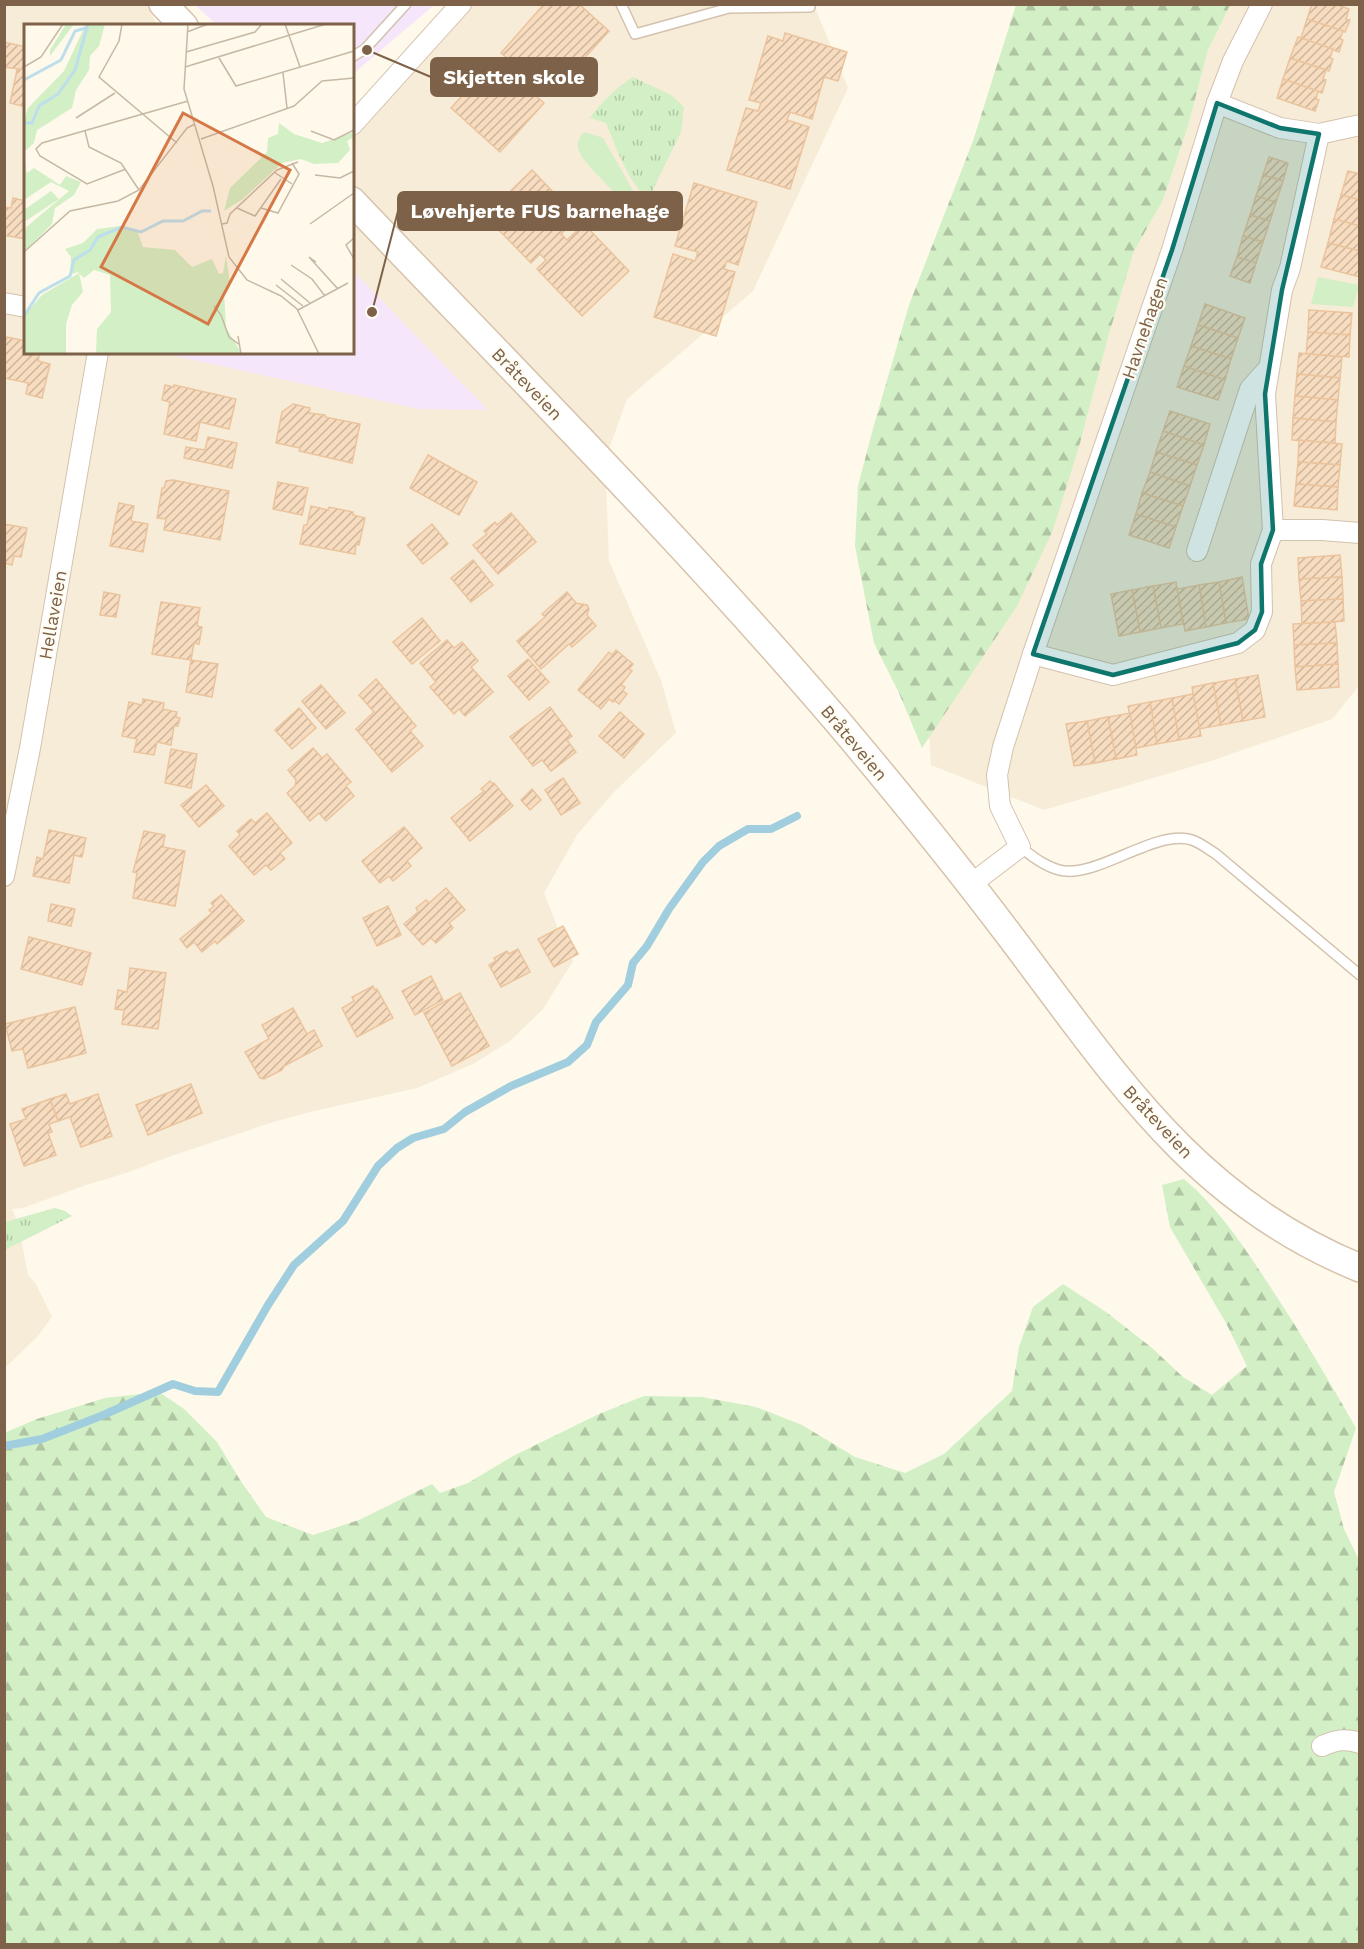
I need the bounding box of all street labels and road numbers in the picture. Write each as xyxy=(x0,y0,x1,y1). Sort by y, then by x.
street label: Havnehagen xyxy=(1117,274,1172,382)
street label: Bråteveien xyxy=(488,343,567,424)
street label: Hellaveien xyxy=(34,569,71,661)
street label: Bråteveien xyxy=(817,701,892,785)
street label: Bråteveien xyxy=(1119,1081,1198,1163)

